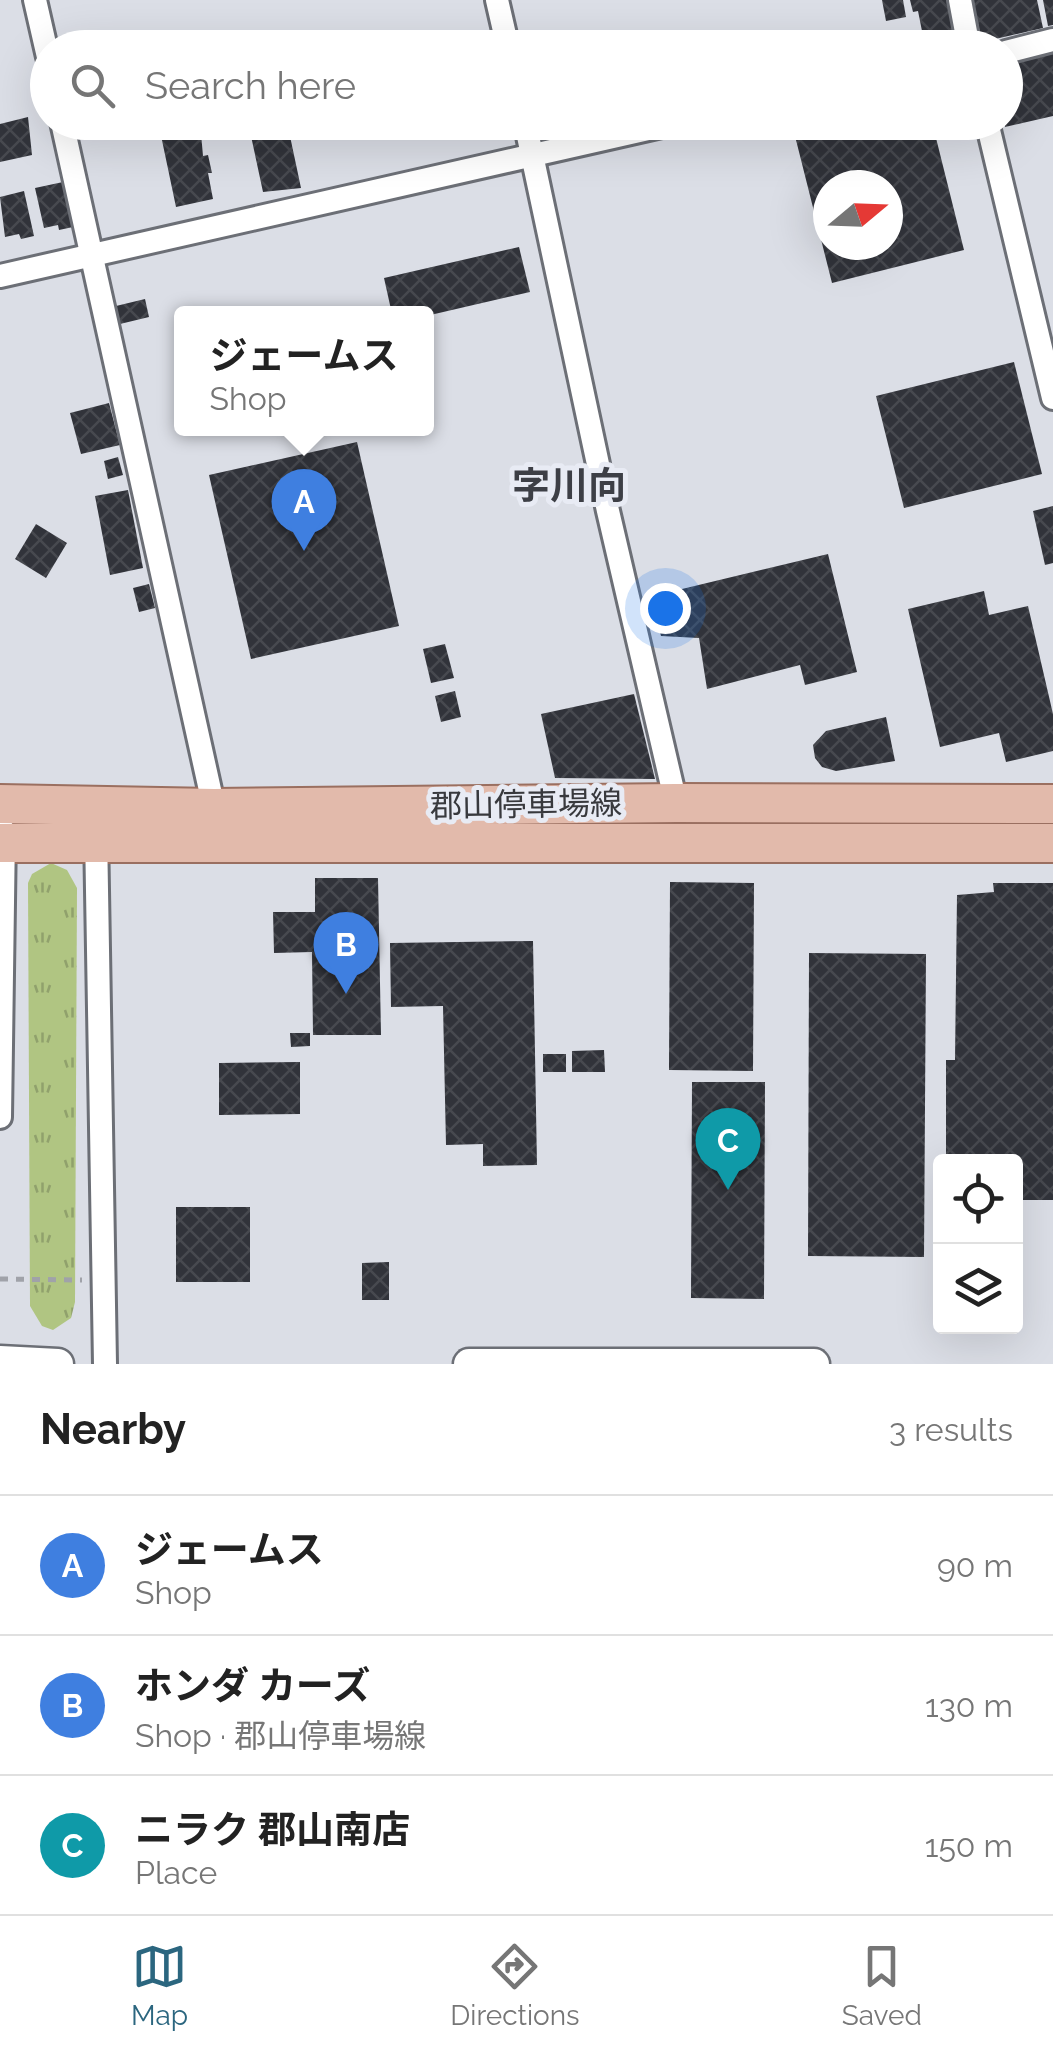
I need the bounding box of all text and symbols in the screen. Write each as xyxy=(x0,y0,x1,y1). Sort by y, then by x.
search box xyxy=(30,30,1023,140)
icon: search xyxy=(65,58,120,113)
text: Search here xyxy=(145,63,356,108)
north arrow xyxy=(813,170,903,260)
popup xyxy=(174,306,434,436)
text: ジェームス xyxy=(210,333,398,378)
text: Shop xyxy=(210,380,286,417)
district label: 字川向 xyxy=(512,463,626,508)
pin: A xyxy=(272,468,336,551)
your location xyxy=(640,583,691,634)
street label: 郡山停車場線 xyxy=(430,784,622,824)
pin: B xyxy=(314,912,378,994)
pin: C xyxy=(696,1108,760,1190)
map controls xyxy=(933,1154,1023,1334)
button: locate xyxy=(933,1154,1023,1244)
button: layers xyxy=(933,1244,1023,1334)
text: Nearby xyxy=(40,1405,186,1454)
text: 3 results xyxy=(889,1411,1013,1448)
text: ジェームス xyxy=(135,1527,324,1572)
text: A xyxy=(62,1547,83,1584)
text: 90 m xyxy=(937,1547,1013,1584)
text: Shop xyxy=(135,1574,212,1611)
text: ホンダ カーズ xyxy=(135,1663,370,1708)
text: B xyxy=(62,1687,83,1724)
text: 130 m xyxy=(925,1687,1013,1724)
text: Shop · 郡山停車場線 xyxy=(135,1717,426,1754)
text: ニラク 郡山南店 xyxy=(135,1807,410,1852)
text: C xyxy=(62,1827,83,1864)
text: 150 m xyxy=(925,1827,1013,1864)
text: Place xyxy=(135,1854,217,1891)
tab: Map xyxy=(131,1939,188,2032)
tab: Directions xyxy=(450,1939,580,2032)
tab: Saved xyxy=(842,1939,922,2032)

